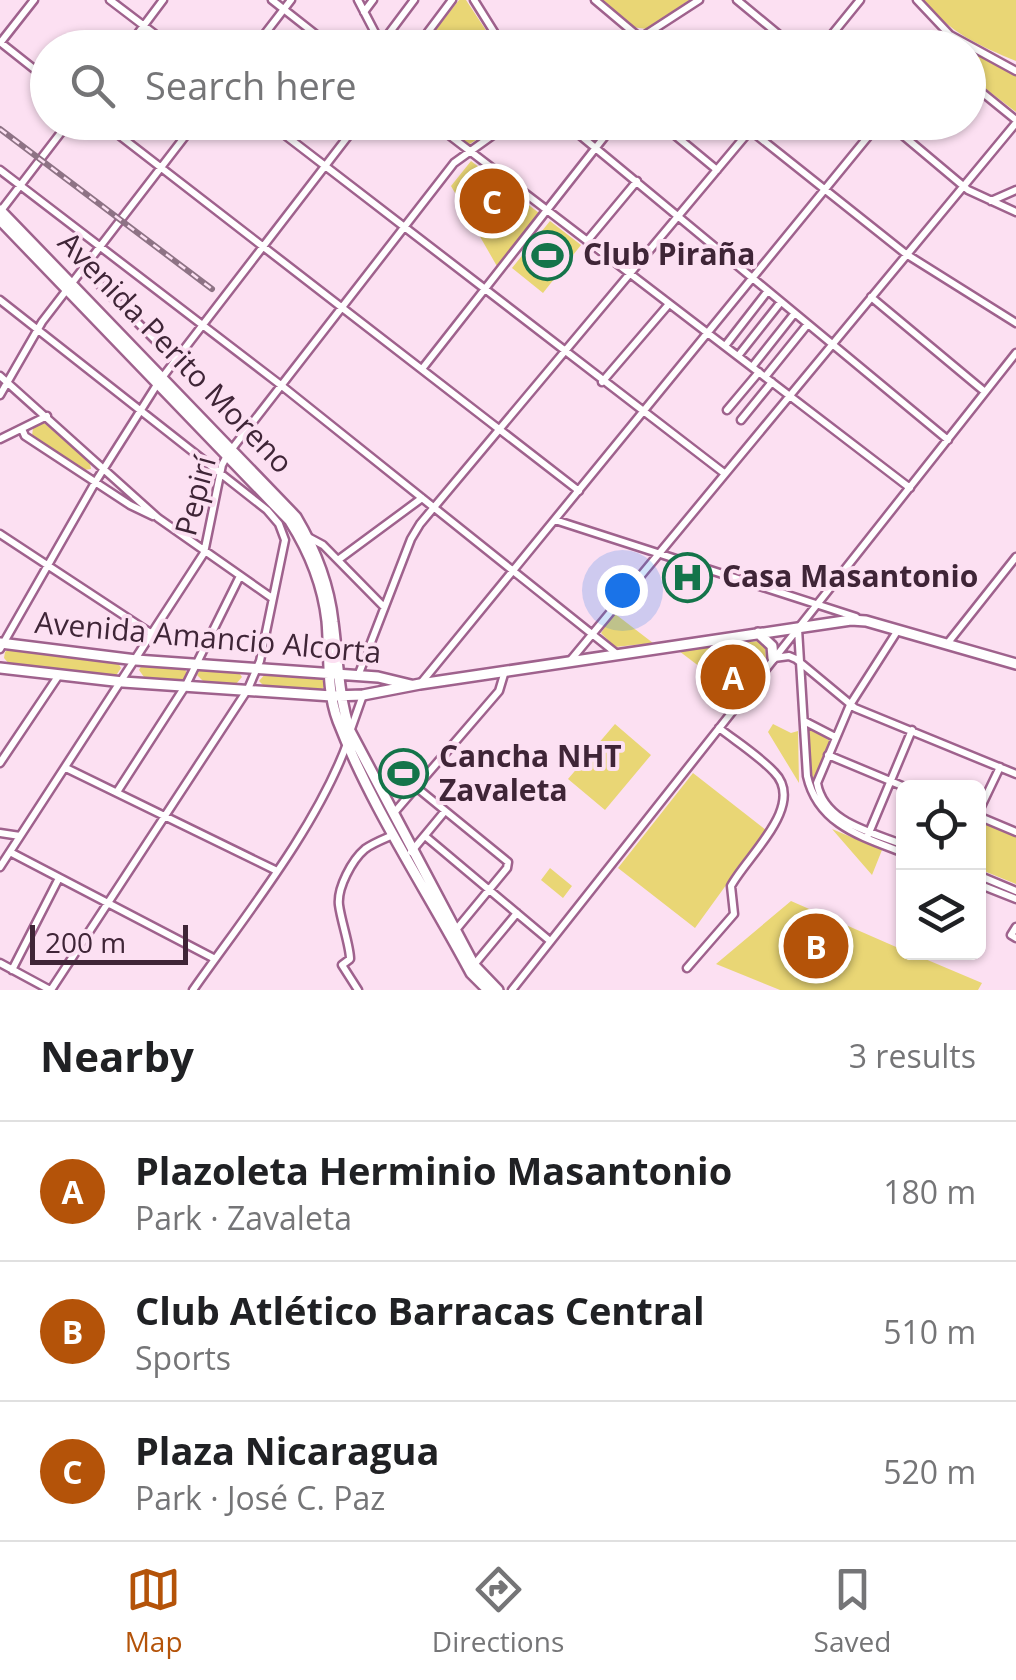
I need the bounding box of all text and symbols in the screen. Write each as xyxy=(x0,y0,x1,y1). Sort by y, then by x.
search box xyxy=(30,30,986,140)
icon: search xyxy=(65,58,120,113)
text: Search here xyxy=(145,59,357,111)
pin: C xyxy=(460,164,524,238)
street label: Avenida Perito Moreno xyxy=(50,222,302,482)
sports icon: Club Piraña xyxy=(522,229,574,281)
place label: Club Piraña xyxy=(583,233,755,274)
street label: Pepirí xyxy=(164,450,225,540)
hospital icon: Casa Masantonio xyxy=(661,551,713,603)
place label: Casa Masantonio xyxy=(722,555,978,596)
your location xyxy=(597,565,648,616)
street label: Avenida Amancio Alcorta xyxy=(33,601,383,672)
pin: A xyxy=(700,640,766,714)
place label: Cancha NHT Zavaleta xyxy=(439,735,622,810)
sports icon: Cancha NHT Zavaleta xyxy=(378,748,430,800)
map controls xyxy=(896,780,986,960)
button: locate xyxy=(896,780,986,870)
button: layers xyxy=(896,870,986,960)
pin: B xyxy=(784,908,848,984)
scale bar xyxy=(30,920,188,964)
text: 200 m xyxy=(45,923,126,961)
text: Nearby xyxy=(40,1027,194,1084)
text: 3 results xyxy=(849,1034,976,1077)
text: Plazoleta Herminio Masantonio xyxy=(135,1144,732,1196)
text: A xyxy=(61,1170,84,1213)
text: 180 m xyxy=(883,1170,976,1213)
text: Park · Zavaleta xyxy=(135,1196,352,1239)
text: Club Atlético Barracas Central xyxy=(135,1284,705,1336)
text: B xyxy=(62,1310,83,1353)
text: 510 m xyxy=(883,1310,976,1353)
text: Sports xyxy=(135,1336,231,1379)
text: Plaza Nicaragua xyxy=(135,1424,439,1476)
text: C xyxy=(62,1450,83,1493)
text: 520 m xyxy=(883,1450,976,1493)
text: Park · José C. Paz xyxy=(135,1476,385,1519)
tab: Map xyxy=(125,1562,183,1660)
tab: Directions xyxy=(432,1562,564,1660)
tab: Saved xyxy=(814,1562,891,1660)

